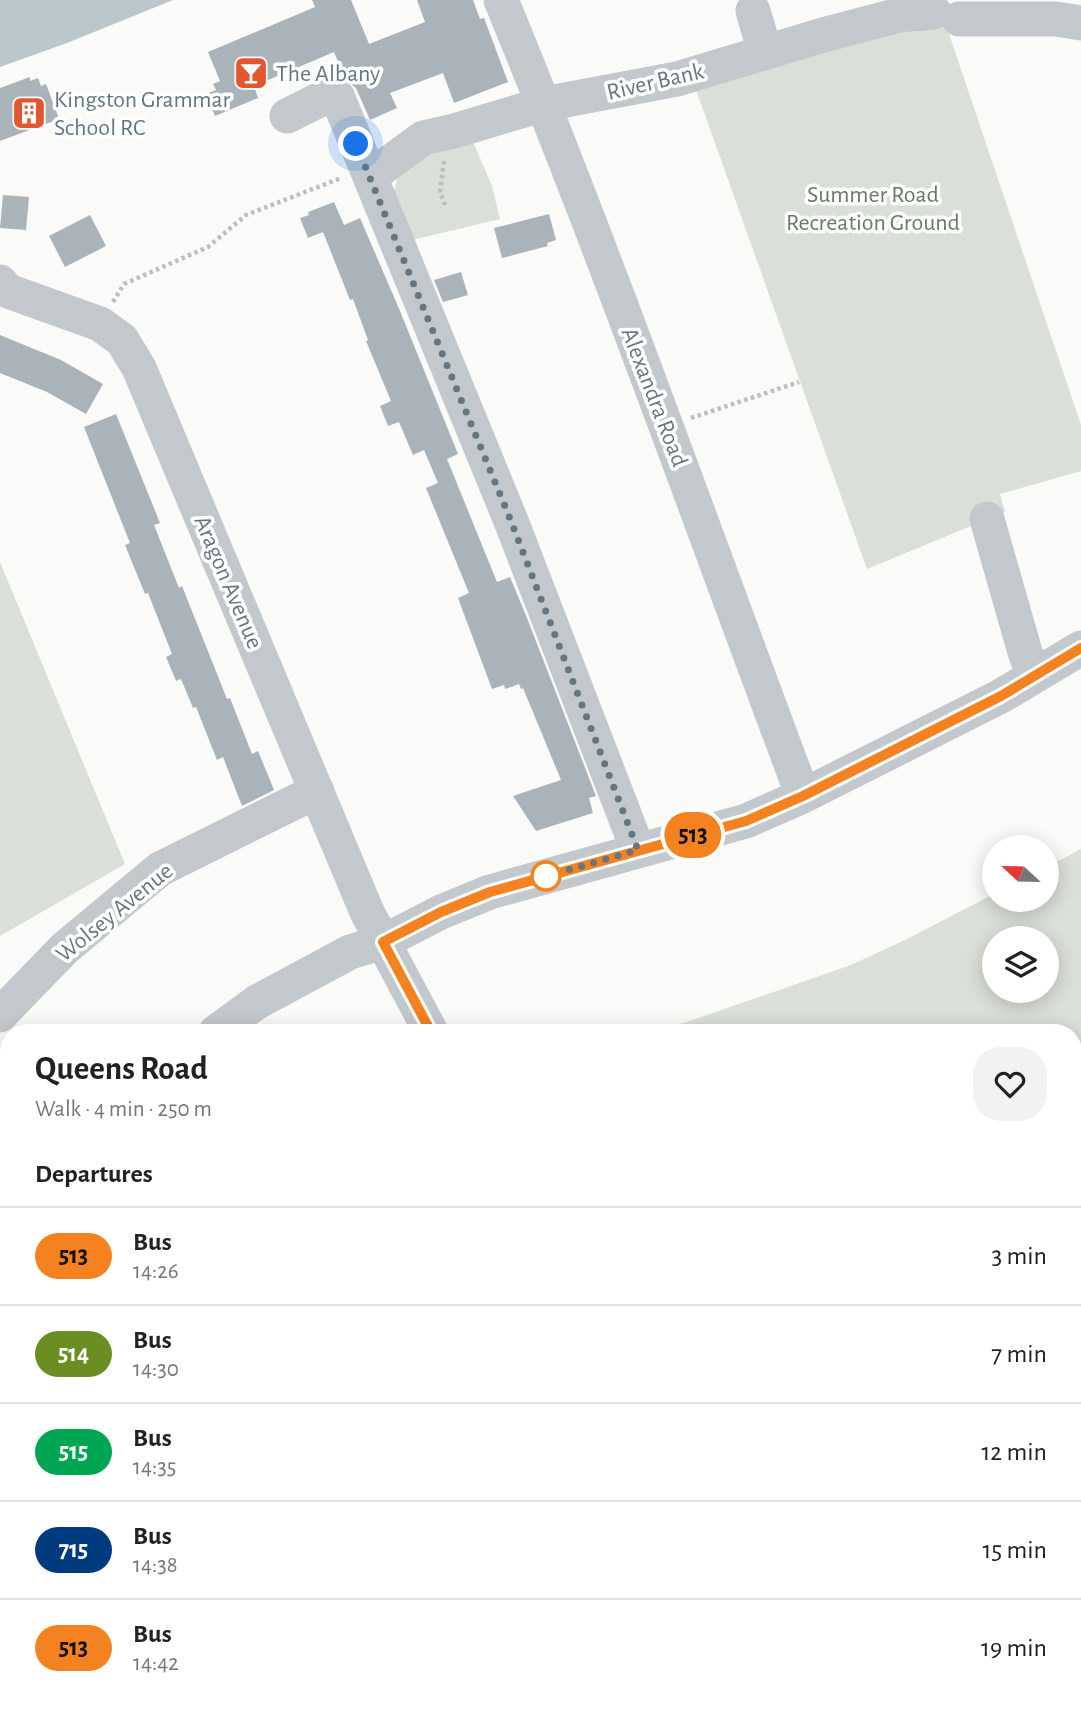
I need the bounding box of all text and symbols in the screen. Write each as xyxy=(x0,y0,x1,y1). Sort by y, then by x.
bar icon: The Albany xyxy=(232,54,270,92)
street label: River Bank xyxy=(604,59,706,105)
place label: The Albany xyxy=(276,62,380,86)
place label: Kingston Grammar School RC xyxy=(54,88,230,140)
building icon: Kingston Grammar School RC xyxy=(10,94,48,132)
your location xyxy=(338,126,373,161)
park label: Summer Road Recreation Ground xyxy=(786,183,960,235)
street label: Alexandra Road xyxy=(617,325,692,470)
street label: Aragon Avenue xyxy=(189,512,267,652)
line badge: 513 xyxy=(653,812,733,858)
text: 513 xyxy=(678,823,708,847)
north arrow xyxy=(982,835,1059,912)
map controls xyxy=(982,835,1059,1003)
street label: Wolsey Avenue xyxy=(52,859,177,967)
unlabelled marker xyxy=(531,861,561,891)
button: layers xyxy=(982,926,1059,1003)
button: heart xyxy=(973,1047,1047,1121)
text: Queens Road xyxy=(35,1053,208,1086)
text: Walk · 4 min · 250 m xyxy=(35,1098,212,1121)
text: Departures xyxy=(35,1161,153,1187)
text: Bus xyxy=(133,1229,172,1255)
text: 3 min xyxy=(991,1243,1047,1269)
text: 513 xyxy=(59,1244,88,1268)
text: 14:26 xyxy=(133,1260,179,1283)
text: Bus xyxy=(133,1327,172,1353)
text: 7 min xyxy=(991,1341,1047,1367)
text: 514 xyxy=(58,1342,89,1366)
text: 14:30 xyxy=(133,1358,179,1381)
text: Bus xyxy=(133,1425,172,1451)
text: 12 min xyxy=(981,1439,1047,1465)
text: 515 xyxy=(59,1440,88,1464)
text: 14:35 xyxy=(133,1456,176,1479)
text: Bus xyxy=(133,1523,172,1549)
text: 15 min xyxy=(982,1537,1047,1563)
text: 715 xyxy=(59,1538,88,1562)
text: 14:38 xyxy=(133,1554,178,1577)
text: Bus xyxy=(133,1621,172,1647)
text: 19 min xyxy=(981,1635,1047,1661)
text: 513 xyxy=(59,1636,88,1660)
text: 14:42 xyxy=(133,1652,179,1675)

